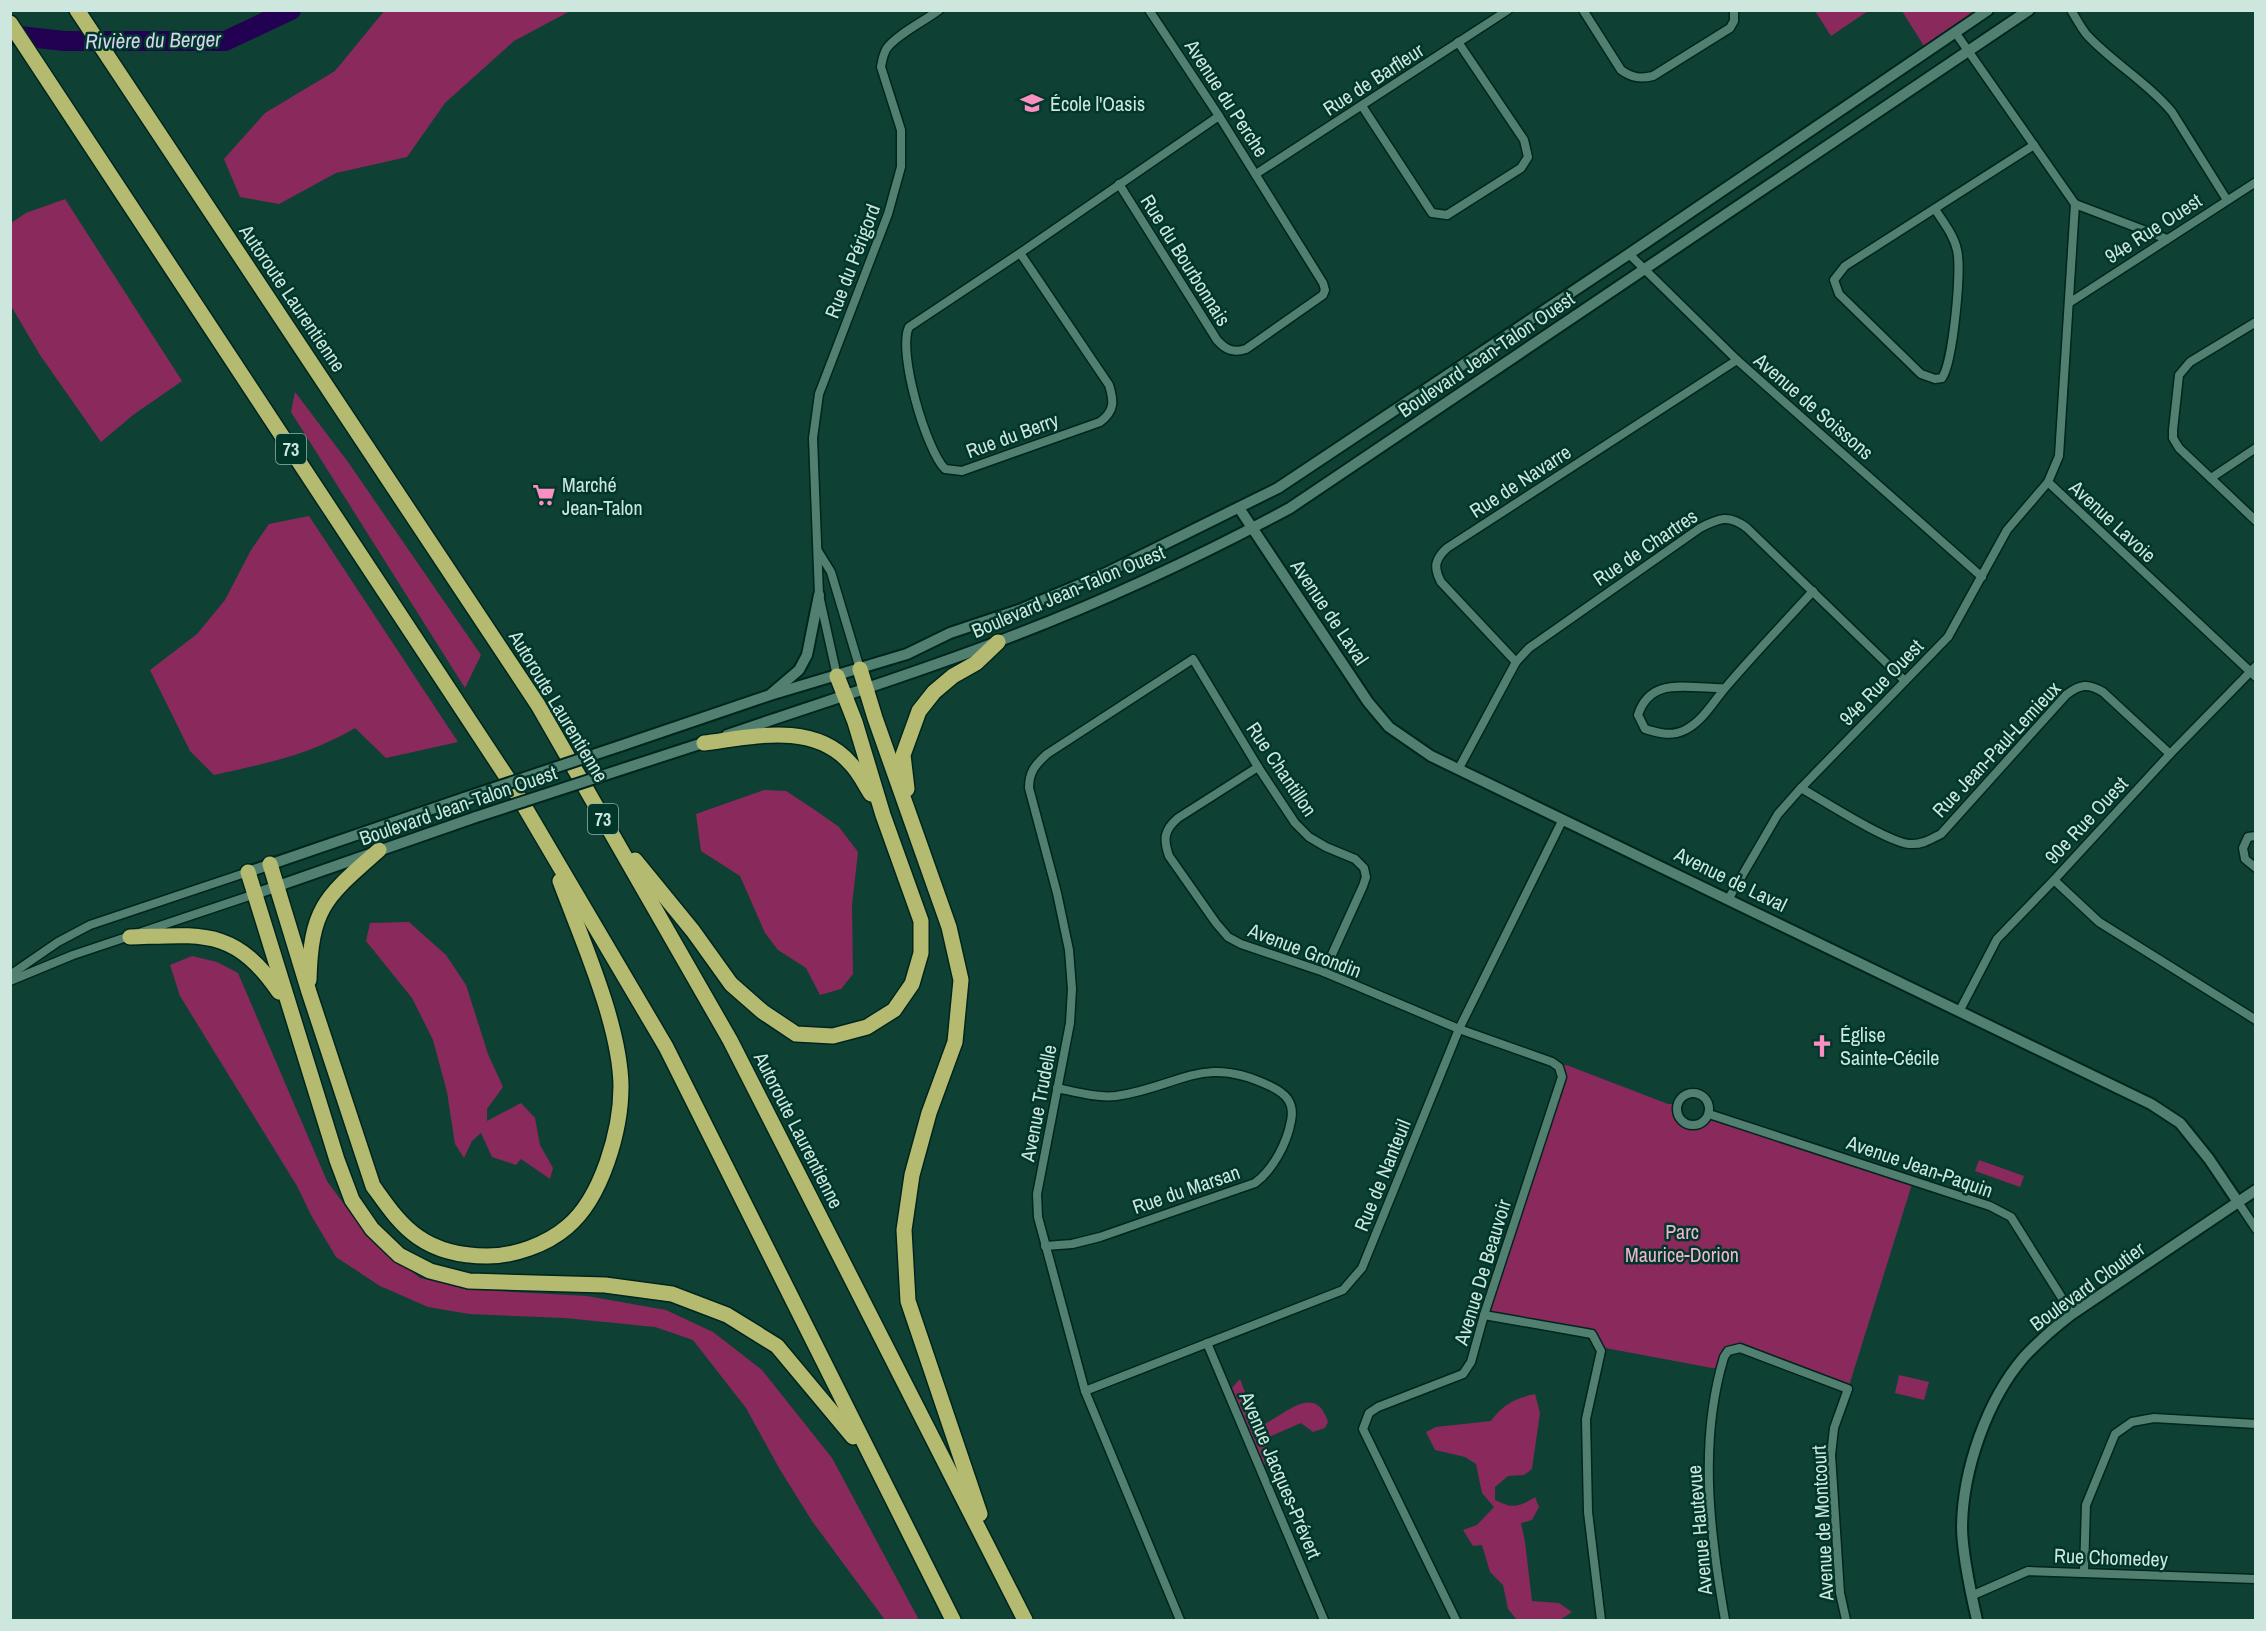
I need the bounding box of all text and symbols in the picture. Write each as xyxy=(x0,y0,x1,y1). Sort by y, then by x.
water label: Rivière du Berger xyxy=(85,24,222,56)
street label: Avenue du Perche xyxy=(1178,33,1275,162)
street label: Rue de Barfleur xyxy=(1317,36,1429,122)
school or university icon: École l'Oasis xyxy=(1019,90,1045,116)
place label: École l'Oasis xyxy=(1050,90,1145,117)
street label: 94e Rue Ouest xyxy=(2099,186,2207,269)
street label: Rue du Bourbonnais xyxy=(1135,189,1237,331)
street label: Rue du Périgord xyxy=(818,200,886,322)
street label: Autoroute Laurentienne xyxy=(233,218,352,377)
street label: Boulevard Jean-Talon Ouest xyxy=(1393,285,1580,423)
street label: Avenue de Soissons xyxy=(1748,346,1880,465)
street label: Rue du Berry xyxy=(962,406,1063,464)
road number: 73 xyxy=(276,434,306,464)
street label: Rue de Navarre xyxy=(1464,438,1576,524)
place label: Marché Jean-Talon xyxy=(562,471,643,521)
street label: Avenue Lavoie xyxy=(2063,473,2162,568)
supermarket icon: Marché Jean-Talon xyxy=(531,482,557,508)
street label: Rue de Chartres xyxy=(1588,502,1702,592)
street label: Boulevard Jean-Talon Ouest xyxy=(967,538,1169,644)
street label: Avenue de Laval xyxy=(1284,553,1375,670)
street label: Autoroute Laurentienne xyxy=(503,624,615,787)
street label: 94e Rue Ouest xyxy=(1833,633,1929,731)
street label: Rue Jean-Paul-Lemieux xyxy=(1926,675,2067,823)
street label: Rue Chantillon xyxy=(1240,716,1324,822)
street label: Boulevard Jean-Talon Ouest xyxy=(356,758,561,852)
street label: 90e Rue Ouest xyxy=(2039,770,2134,870)
road number: 73 xyxy=(588,804,618,834)
street label: Avenue de Laval xyxy=(1669,840,1792,918)
street label: Avenue Grondin xyxy=(1244,916,1365,984)
place label: Église Sainte-Cécile xyxy=(1840,1021,1939,1071)
church icon: Église Sainte-Cécile xyxy=(1809,1033,1835,1059)
street label: Avenue Trudelle xyxy=(1013,1042,1063,1165)
street label: Autoroute Laurentienne xyxy=(747,1046,850,1213)
street label: Rue de Nanteuil xyxy=(1347,1115,1417,1235)
street label: Avenue Jean-Paquin xyxy=(1842,1128,1997,1204)
street label: Rue du Marsan xyxy=(1129,1158,1243,1220)
street label: Avenue De Beauvoir xyxy=(1447,1195,1517,1349)
park label: Parc Maurice-Dorion xyxy=(1625,1218,1739,1268)
street label: Boulevard Cloutier xyxy=(2024,1235,2150,1337)
street label: Avenue Jacques-Prévert xyxy=(1233,1386,1329,1563)
street label: Avenue de Montcourt xyxy=(1804,1444,1840,1602)
street label: Avenue Hautevue xyxy=(1680,1464,1718,1597)
street label: Rue Chomedey xyxy=(2054,1542,2169,1573)

